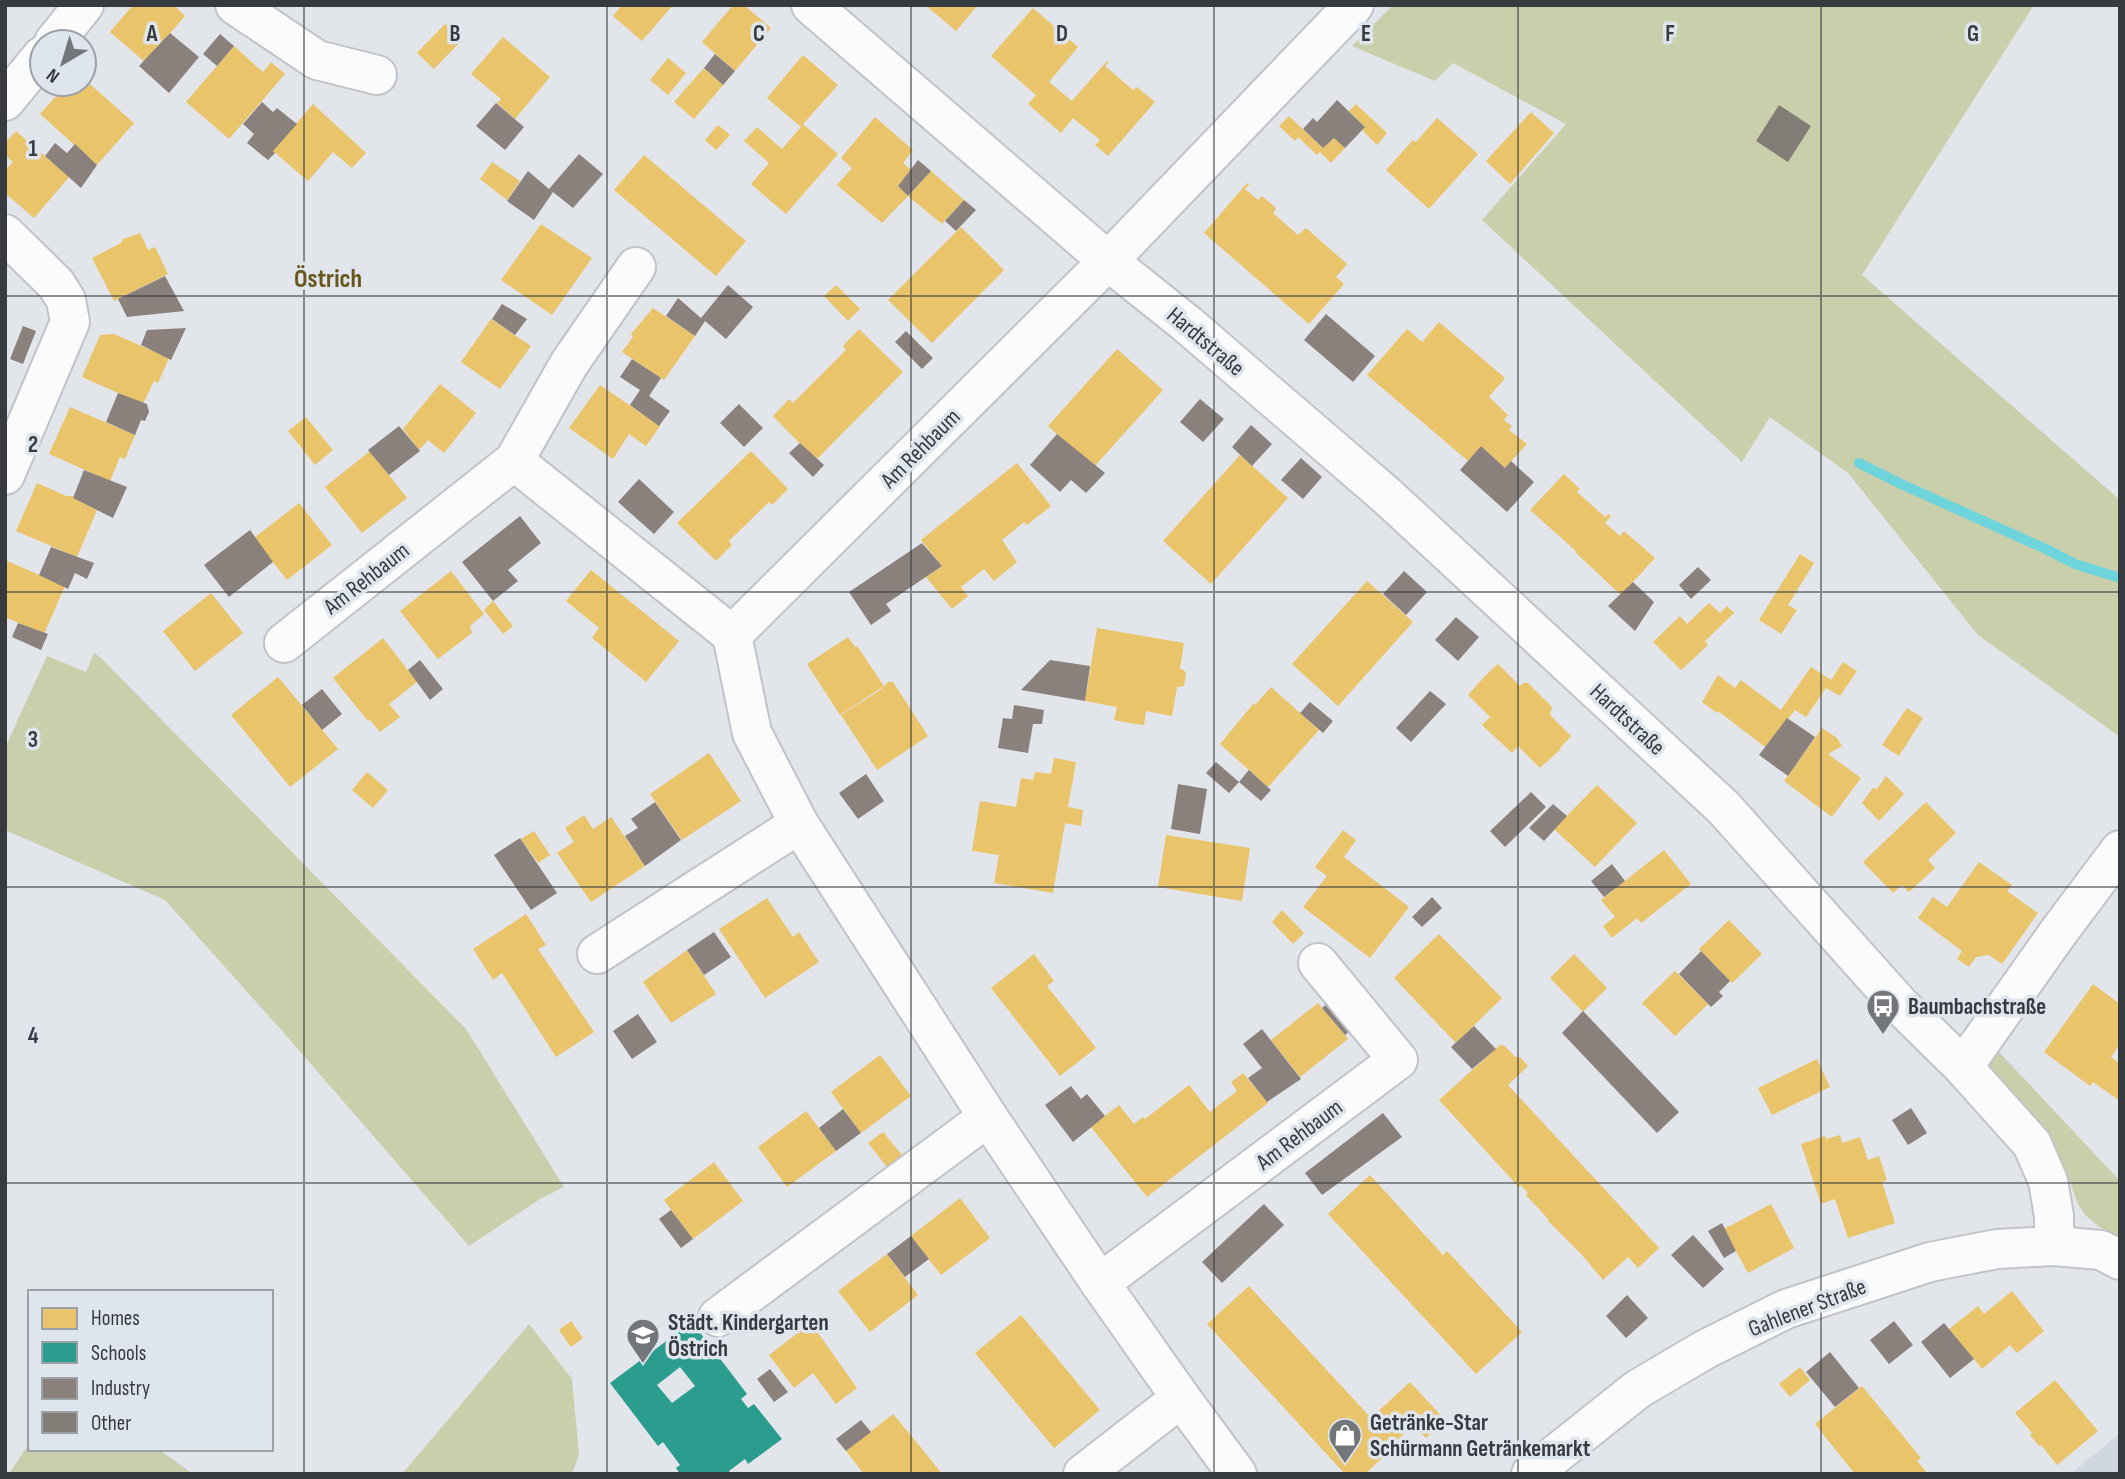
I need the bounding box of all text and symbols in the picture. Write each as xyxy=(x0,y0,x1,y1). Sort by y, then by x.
text: A xyxy=(146,20,159,48)
text: B xyxy=(450,20,461,48)
text: C xyxy=(753,20,765,48)
text: D xyxy=(1056,20,1068,48)
text: E xyxy=(1361,20,1371,48)
text: F xyxy=(1665,20,1675,48)
text: G xyxy=(1967,20,1979,48)
north arrow xyxy=(28,28,98,98)
text: N xyxy=(42,63,65,87)
text: 1 xyxy=(28,135,38,163)
district label: Östrich xyxy=(294,264,362,295)
street label: Hardtstraße xyxy=(1161,301,1250,382)
street label: Am Rehbaum xyxy=(874,403,966,495)
text: 2 xyxy=(28,431,38,459)
street label: Am Rehbaum xyxy=(317,537,415,621)
street label: Hardtstraße xyxy=(1584,678,1671,762)
text: 3 xyxy=(28,726,38,754)
bus stop icon: Baumbachstraße xyxy=(1864,987,1902,1036)
place label: Baumbachstraße xyxy=(1908,993,2046,1021)
text: 4 xyxy=(28,1022,39,1050)
street label: Am Rehbaum xyxy=(1250,1093,1348,1177)
street label: Gahlener Straße xyxy=(1745,1273,1870,1343)
legend xyxy=(28,1290,273,1451)
text: Homes xyxy=(91,1306,140,1331)
place label: Städt. Kindergarten Östrich xyxy=(668,1309,829,1363)
school or university icon: Städt. Kindergarten Östrich xyxy=(624,1316,662,1365)
text: Schools xyxy=(91,1341,146,1366)
text: Industry xyxy=(91,1376,150,1401)
place label: Getränke-Star Schürmann Getränkemarkt xyxy=(1370,1409,1591,1463)
text: Other xyxy=(91,1411,131,1436)
shop icon: Getränke-Star Schürmann Getränkemarkt xyxy=(1326,1416,1364,1465)

